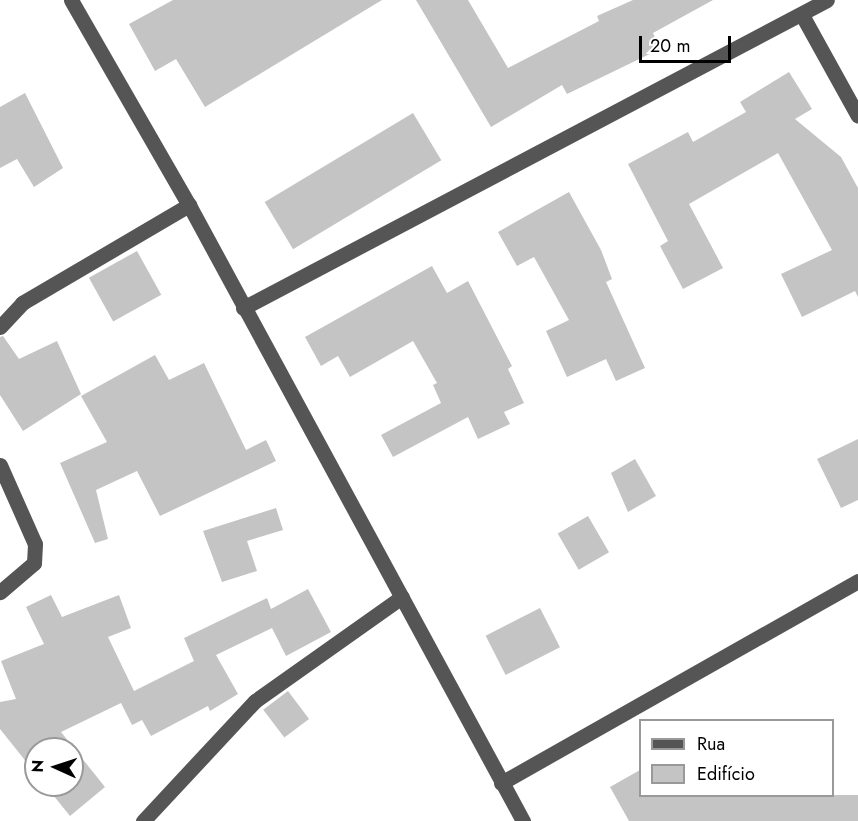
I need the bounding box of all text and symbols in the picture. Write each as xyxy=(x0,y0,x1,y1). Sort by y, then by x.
scale bar xyxy=(642,24,734,62)
text: 20 m xyxy=(650,33,690,59)
legend xyxy=(639,719,834,797)
text: Rua xyxy=(697,731,725,757)
north arrow xyxy=(24,737,84,797)
text: N xyxy=(26,759,49,773)
text: Edifício xyxy=(697,761,755,787)

